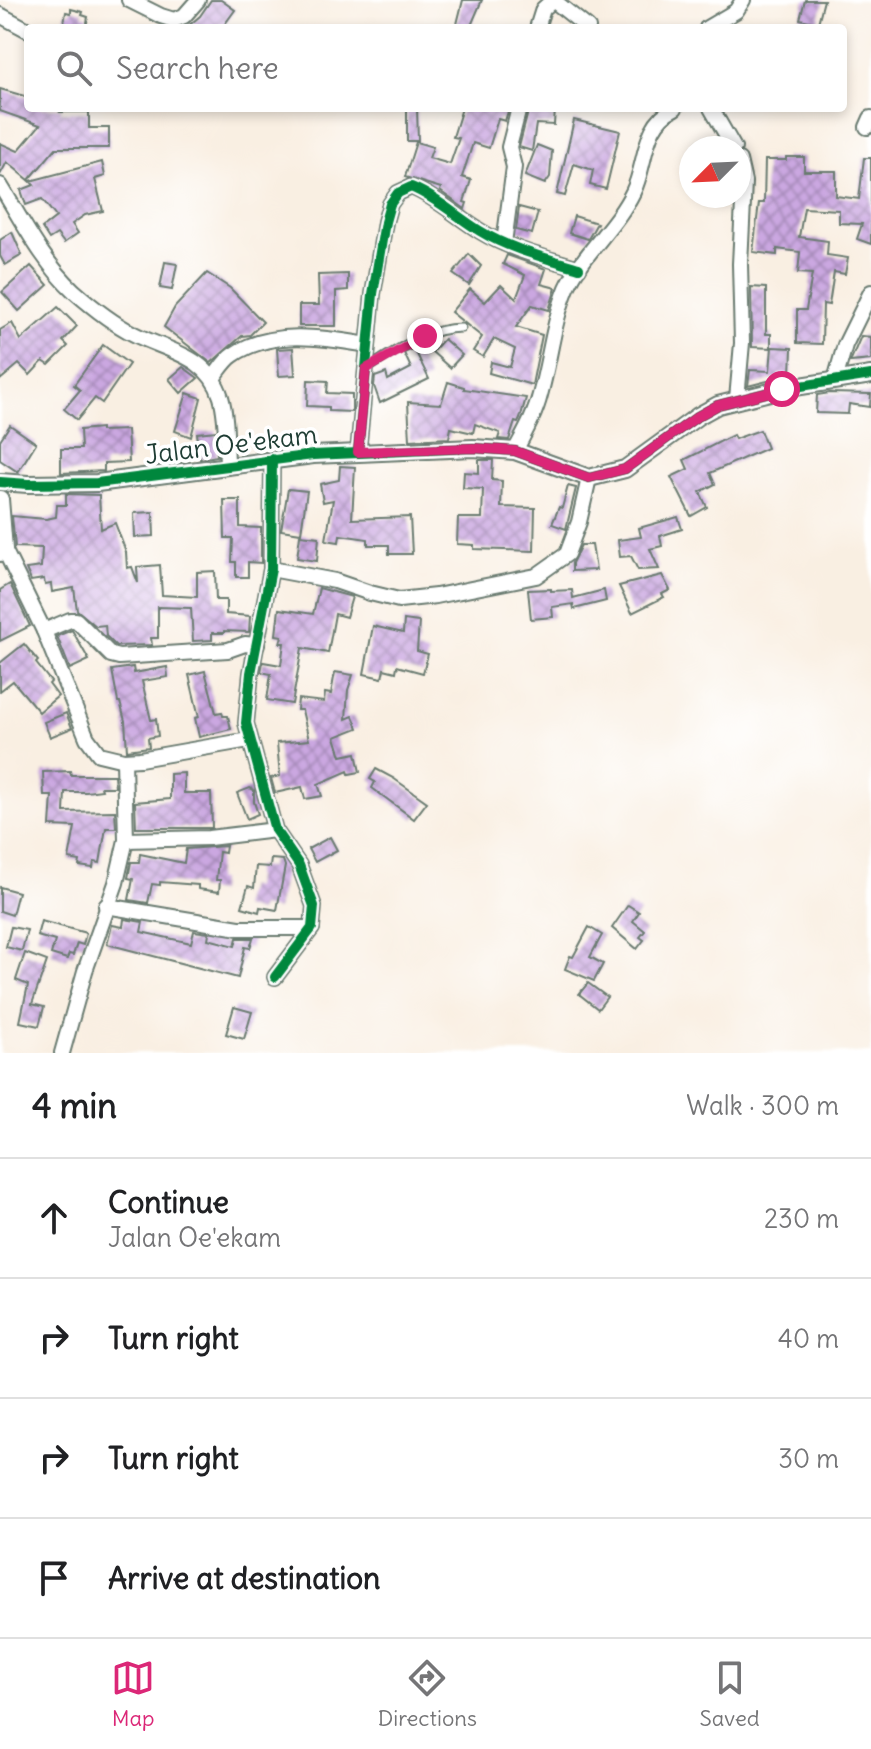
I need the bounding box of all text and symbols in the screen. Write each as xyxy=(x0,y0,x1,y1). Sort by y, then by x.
search box xyxy=(24,24,847,112)
icon: search xyxy=(52,46,96,90)
text: Search here xyxy=(116,49,279,87)
north arrow xyxy=(679,136,751,208)
route end xyxy=(407,318,443,354)
route start xyxy=(764,371,800,407)
street label: Jalan Oe'ekam xyxy=(143,417,319,471)
text: 4 min xyxy=(32,1084,117,1127)
text: Walk · 300 m xyxy=(686,1089,839,1122)
text: Continue xyxy=(108,1183,229,1221)
icon: ahead xyxy=(32,1196,76,1240)
text: 230 m xyxy=(764,1202,839,1235)
text: Jalan Oe'ekam xyxy=(108,1221,281,1254)
icon: right xyxy=(32,1316,76,1360)
text: Turn right xyxy=(108,1319,239,1357)
text: 40 m xyxy=(778,1322,839,1355)
icon: right xyxy=(32,1436,76,1480)
text: Turn right xyxy=(108,1439,239,1477)
text: 30 m xyxy=(778,1442,839,1475)
icon: arrive xyxy=(32,1556,76,1600)
text: Arrive at destination xyxy=(108,1559,380,1597)
tab: Map xyxy=(111,1656,155,1732)
tab: Directions xyxy=(378,1656,477,1732)
tab: Saved xyxy=(699,1656,760,1732)

